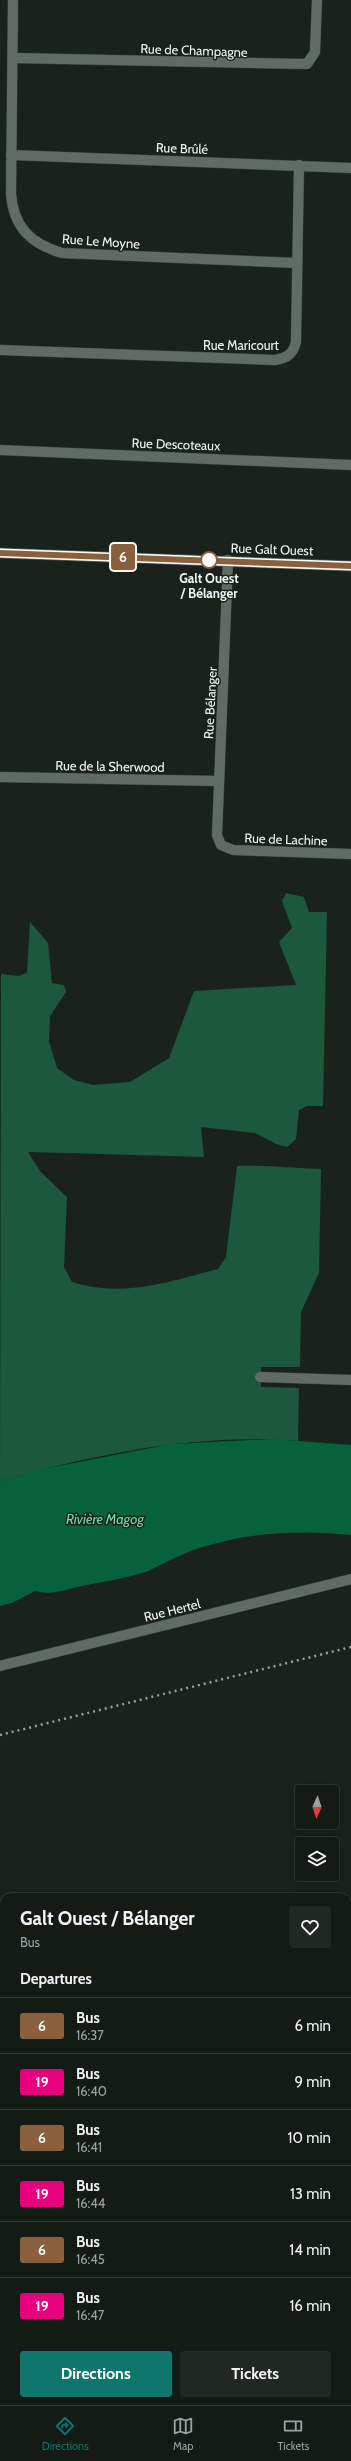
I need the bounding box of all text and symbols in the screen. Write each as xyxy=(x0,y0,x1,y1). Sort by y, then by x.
street label: Rue de Champagne xyxy=(140,40,248,60)
street label: Rue Brûlé xyxy=(156,139,209,157)
street label: Rue Le Moyne xyxy=(62,230,141,252)
street label: Rue Maricourt xyxy=(203,337,280,353)
street label: Rue Descoteaux xyxy=(131,434,221,454)
street label: Rue Galt Ouest xyxy=(230,540,314,558)
line badge: 6 xyxy=(110,544,136,570)
text: 6 xyxy=(119,548,127,566)
marker: Galt Ouest / Bélanger xyxy=(200,551,218,569)
place label: Galt Ouest / Bélanger xyxy=(179,570,239,601)
street label: Rue Bélanger xyxy=(200,666,220,740)
street label: Rue de la Sherwood xyxy=(55,757,165,775)
street label: Rue de Lachine xyxy=(244,830,328,848)
water label: Rivière Magog xyxy=(66,1510,144,1528)
street label: Rue Hertel xyxy=(142,1595,202,1625)
north arrow xyxy=(295,1785,339,1829)
map controls xyxy=(295,1785,339,1881)
button: layers xyxy=(295,1837,339,1881)
button: heart xyxy=(289,1906,331,1948)
text: Galt Ouest / Bélanger xyxy=(20,1907,194,1930)
text: Bus xyxy=(20,1934,40,1950)
text: Departures xyxy=(20,1970,92,1988)
text: Bus xyxy=(76,2009,100,2027)
text: 6 xyxy=(38,2017,46,2035)
text: 6 min xyxy=(294,2017,331,2035)
text: 16:37 xyxy=(76,2027,104,2043)
text: Bus xyxy=(76,2065,100,2083)
text: 19 xyxy=(35,2073,49,2091)
text: 9 min xyxy=(294,2073,331,2091)
text: 16:40 xyxy=(76,2083,107,2099)
text: Bus xyxy=(76,2121,100,2139)
text: 6 xyxy=(38,2129,46,2147)
text: 10 min xyxy=(288,2129,331,2147)
text: 16:41 xyxy=(76,2139,102,2155)
text: Bus xyxy=(76,2177,100,2195)
text: 19 xyxy=(35,2185,49,2203)
text: 13 min xyxy=(290,2185,331,2203)
text: 16:44 xyxy=(76,2195,105,2211)
text: Bus xyxy=(76,2233,100,2251)
text: 6 xyxy=(38,2241,46,2259)
text: 14 min xyxy=(289,2241,331,2259)
text: 16:45 xyxy=(76,2251,105,2267)
text: Bus xyxy=(76,2289,100,2307)
text: 19 xyxy=(35,2297,49,2315)
text: 16 min xyxy=(289,2297,331,2315)
text: 16:47 xyxy=(76,2307,104,2323)
button: Directions xyxy=(20,2351,172,2397)
button: Tickets xyxy=(180,2351,331,2397)
tab: Directions xyxy=(42,2415,89,2453)
tab: Map xyxy=(172,2415,194,2453)
tab: Tickets xyxy=(278,2415,309,2453)

